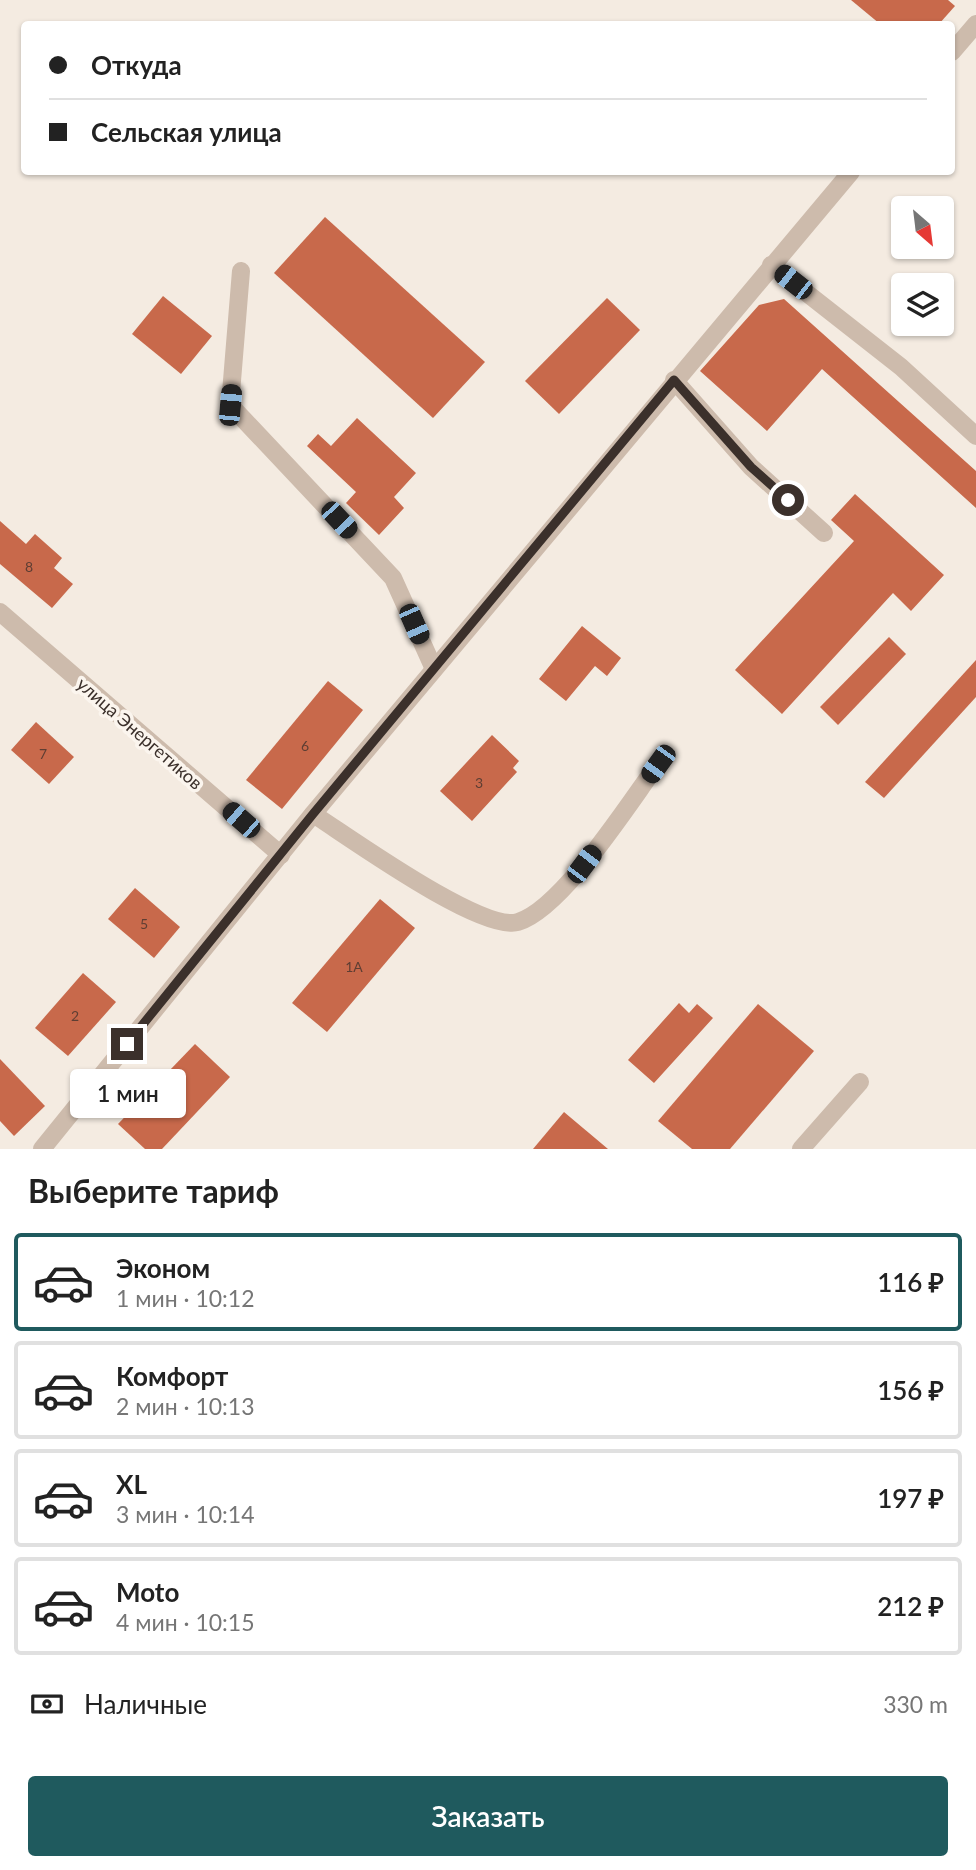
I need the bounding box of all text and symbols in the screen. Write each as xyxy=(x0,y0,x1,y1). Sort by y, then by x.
text: Откуда xyxy=(91,49,182,81)
text: Сельская улица xyxy=(91,116,282,148)
north arrow xyxy=(891,196,954,259)
map controls xyxy=(891,196,954,336)
car xyxy=(770,261,817,303)
button: layers xyxy=(891,273,954,336)
car xyxy=(218,383,243,427)
route start xyxy=(772,484,804,516)
car xyxy=(317,497,362,543)
house number: 8 xyxy=(25,558,33,575)
car xyxy=(396,601,433,647)
street label: улица Энергетиков xyxy=(73,672,207,794)
house number: 6 xyxy=(301,737,309,754)
car xyxy=(638,741,679,787)
house number: 7 xyxy=(39,745,47,762)
house number: 3 xyxy=(475,774,483,791)
car xyxy=(219,798,264,842)
car xyxy=(563,841,606,887)
house number: 5 xyxy=(140,915,148,932)
house number: 1А xyxy=(345,958,363,975)
house number: 2 xyxy=(71,1007,79,1024)
route end xyxy=(111,1028,143,1060)
callout: 1 мин xyxy=(69,1068,185,1118)
text: 1 мин xyxy=(97,1079,159,1107)
text: Выберите тариф xyxy=(28,1171,279,1210)
icon: car xyxy=(32,1251,95,1314)
text: Эконом xyxy=(116,1252,210,1284)
text: 116 ₽ xyxy=(877,1266,944,1298)
text: 1 мин · 10:12 xyxy=(116,1284,255,1312)
icon: car xyxy=(32,1359,95,1422)
text: Комфорт xyxy=(116,1360,228,1392)
text: 156 ₽ xyxy=(877,1374,944,1406)
text: 2 мин · 10:13 xyxy=(116,1392,255,1420)
icon: car xyxy=(32,1467,95,1530)
text: XL xyxy=(116,1468,147,1500)
text: 197 ₽ xyxy=(877,1482,944,1514)
text: 3 мин · 10:14 xyxy=(116,1500,255,1528)
icon: car xyxy=(32,1575,95,1638)
text: Moto xyxy=(116,1576,179,1608)
text: 212 ₽ xyxy=(877,1590,944,1622)
text: 4 мин · 10:15 xyxy=(116,1608,255,1636)
icon: cash xyxy=(28,1685,66,1723)
text: Наличные xyxy=(84,1688,207,1720)
text: 330 m xyxy=(883,1690,948,1718)
button: Заказать xyxy=(28,1776,948,1856)

